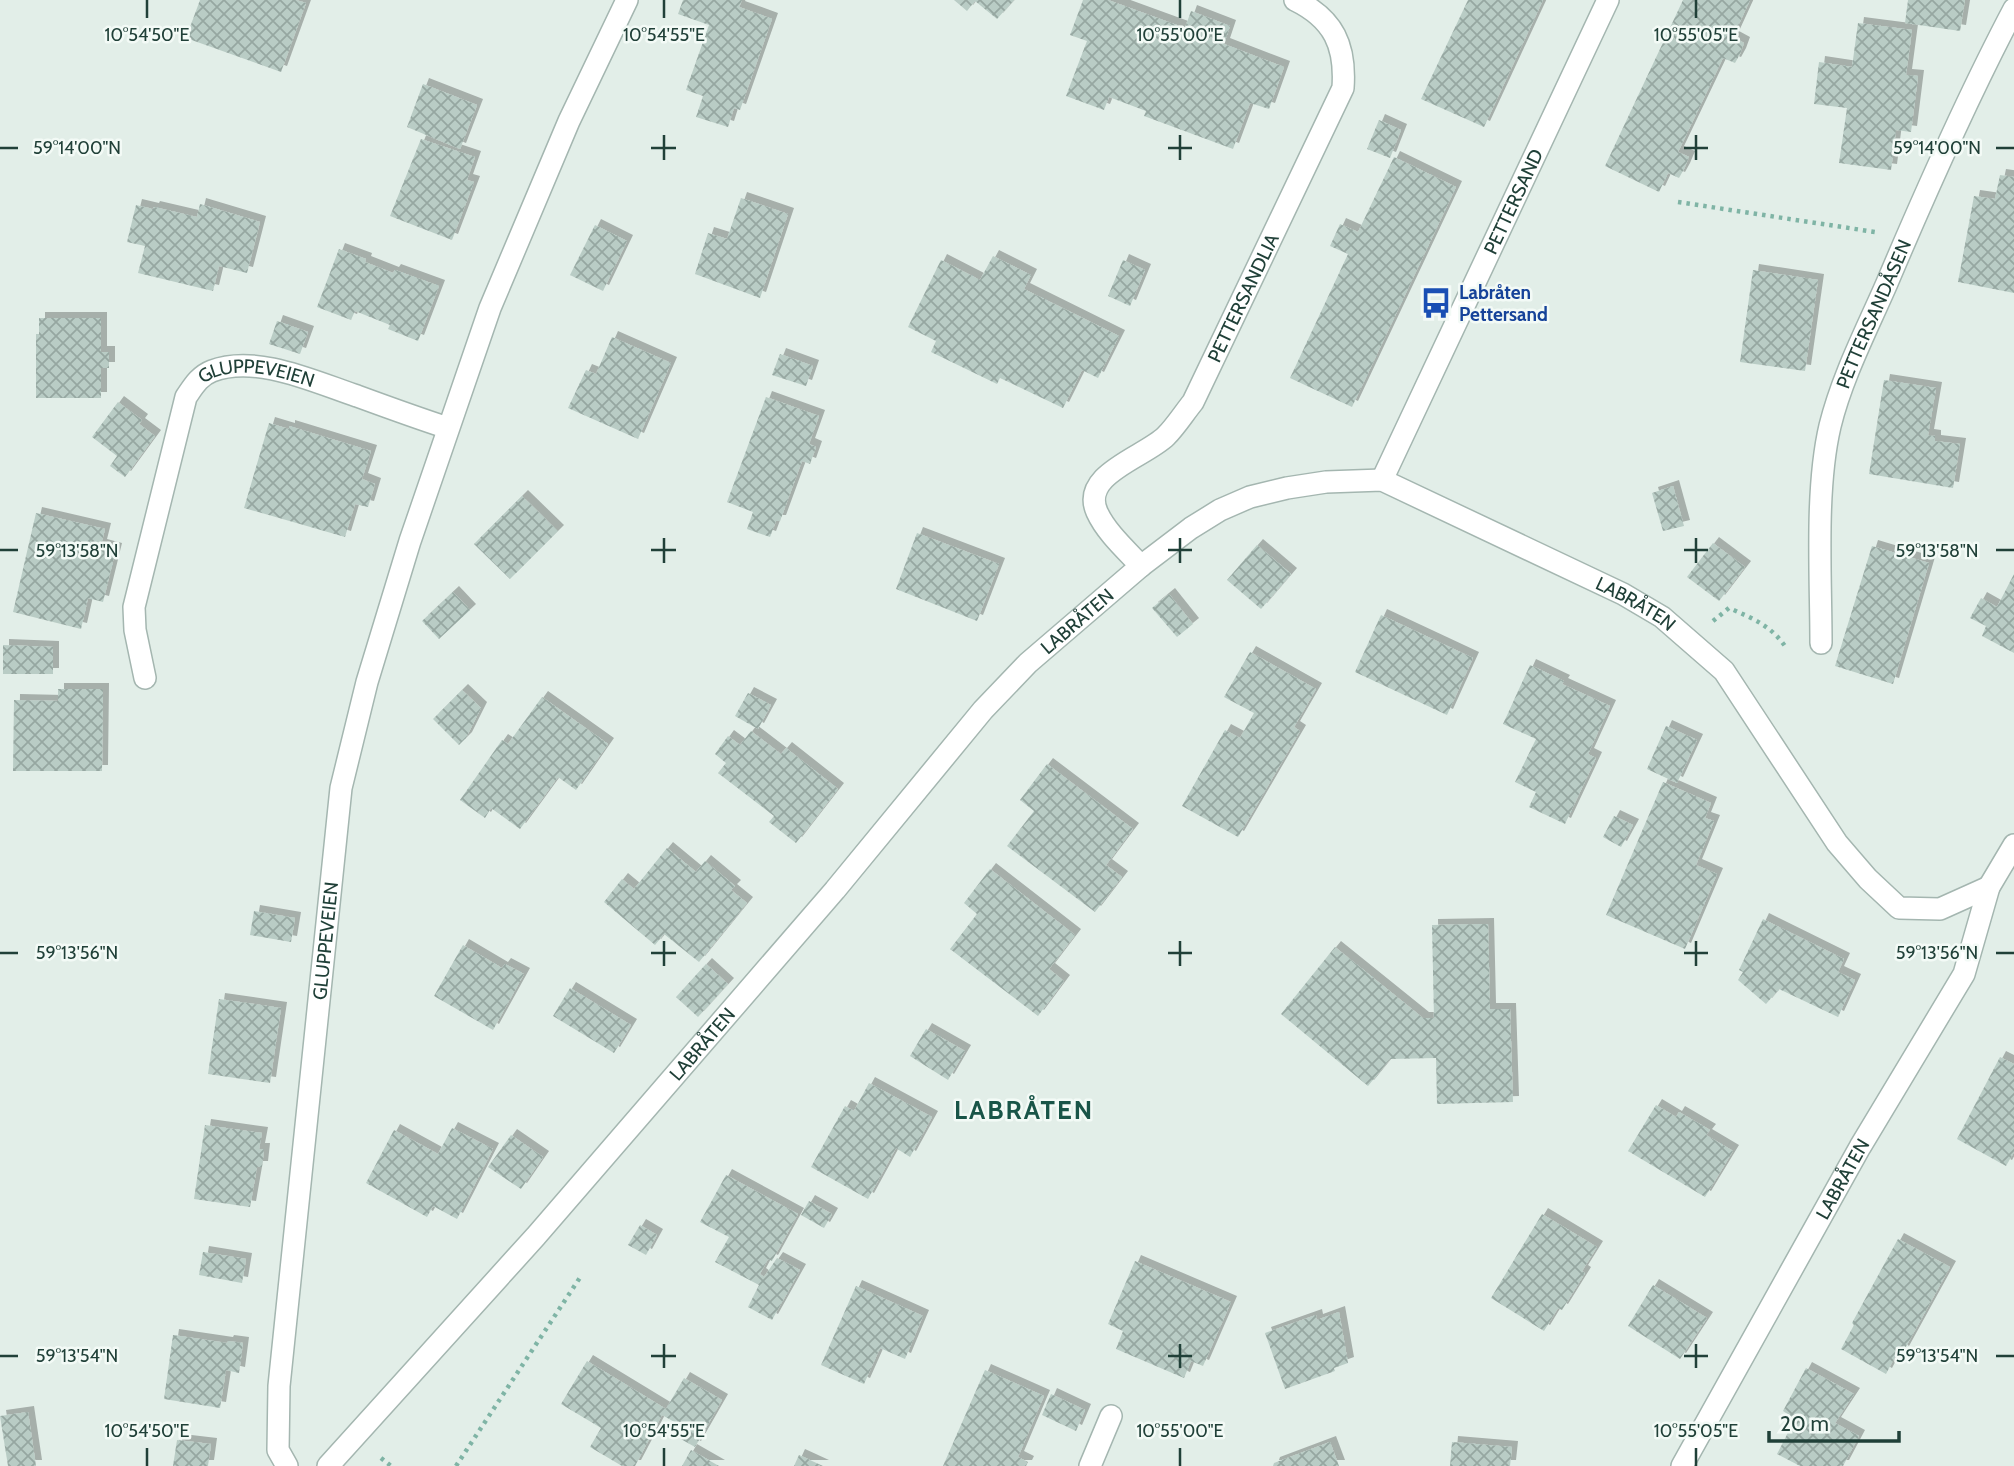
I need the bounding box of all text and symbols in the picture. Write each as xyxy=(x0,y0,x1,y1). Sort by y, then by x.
text: 10°54'50"E xyxy=(105,24,189,46)
text: 10°54'55"E xyxy=(623,24,705,46)
text: 10°55'00"E xyxy=(1136,24,1224,46)
text: 10°55'05"E xyxy=(1654,24,1738,46)
text: 59°14'00"N xyxy=(33,137,121,159)
text: 59°14'00"N xyxy=(1893,137,1981,159)
street label: PETTERSAND xyxy=(1479,145,1548,258)
street label: PETTERSANDLIA xyxy=(1203,230,1284,366)
street label: PETTERSANDÅSEN xyxy=(1831,236,1916,392)
place label: Labråten Pettersand xyxy=(1459,281,1548,326)
bus stop icon: Labråten Pettersand xyxy=(1419,286,1453,320)
street label: GLUPPEVEIEN xyxy=(194,355,318,392)
text: 59°13'58"N xyxy=(35,540,119,562)
text: 59°13'58"N xyxy=(1895,540,1979,562)
street label: LABRÅTEN xyxy=(1592,572,1680,636)
street label: LABRÅTEN xyxy=(1036,584,1118,659)
street label: GLUPPEVEIEN xyxy=(308,880,343,1001)
text: 59°13'56"N xyxy=(36,942,118,964)
text: 59°13'56"N xyxy=(1896,942,1978,964)
street label: LABRÅTEN xyxy=(665,1003,740,1085)
district label: LABRÅTEN xyxy=(954,1094,1094,1126)
street label: LABRÅTEN xyxy=(1811,1134,1874,1223)
text: 59°13'54"N xyxy=(36,1345,118,1367)
text: 59°13'54"N xyxy=(1896,1345,1978,1367)
scale bar xyxy=(1769,1400,1898,1444)
text: 20 m xyxy=(1780,1411,1829,1436)
text: 10°54'50"E xyxy=(105,1420,189,1442)
text: 10°54'55"E xyxy=(623,1420,705,1442)
text: 10°55'00"E xyxy=(1136,1420,1224,1442)
text: 10°55'05"E xyxy=(1654,1420,1738,1442)

